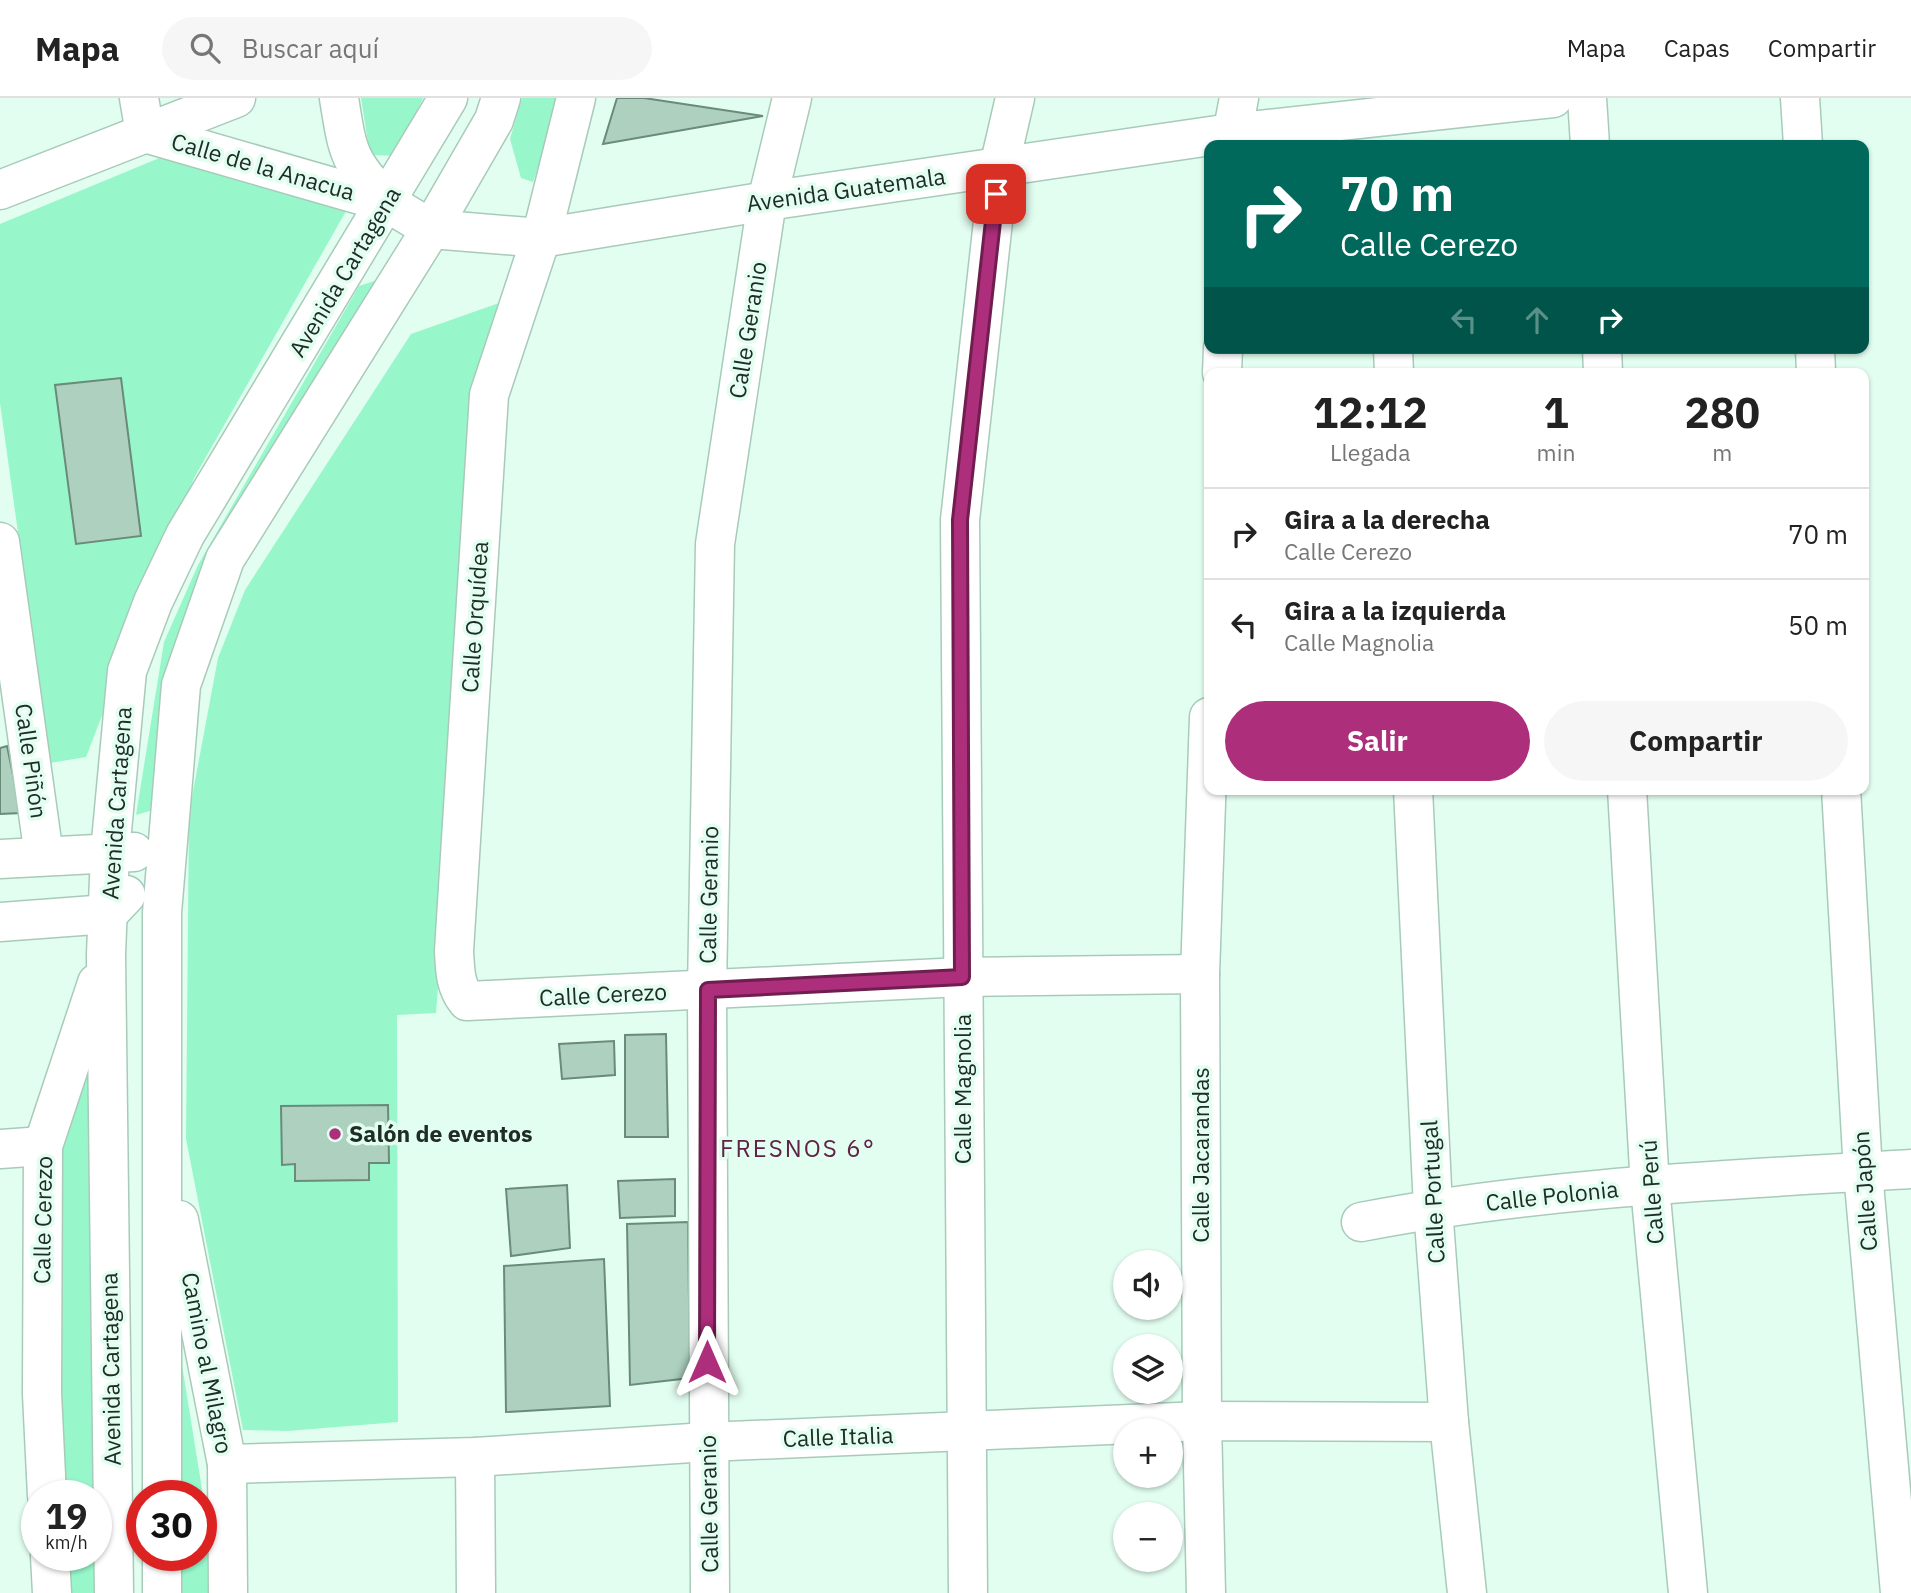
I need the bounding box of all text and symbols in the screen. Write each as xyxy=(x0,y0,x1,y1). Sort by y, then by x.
search box xyxy=(162,17,652,80)
text: Mapa xyxy=(35,27,120,70)
icon: search xyxy=(186,29,224,67)
text: Buscar aquí xyxy=(242,31,379,65)
text: Mapa xyxy=(1567,32,1626,64)
text: Capas xyxy=(1664,32,1730,64)
text: Compartir xyxy=(1768,32,1876,64)
street label: Calle de la Anacua xyxy=(168,126,358,207)
street label: Avenida Guatemala xyxy=(744,160,947,218)
text: 70 m xyxy=(1340,161,1454,224)
pin xyxy=(966,164,1026,224)
icon: right xyxy=(1225,168,1316,259)
icon: arrive xyxy=(977,175,1015,213)
street label: Avenida Cartagena xyxy=(281,181,407,362)
text: Calle Cerezo xyxy=(1340,223,1518,265)
street label: Calle Geranio xyxy=(721,259,773,400)
icon: left xyxy=(1445,301,1483,339)
icon: ahead xyxy=(1518,301,1556,339)
icon: right xyxy=(1591,301,1629,339)
text: 12:12 xyxy=(1313,385,1428,440)
text: 1 xyxy=(1543,385,1569,440)
text: 280 xyxy=(1684,385,1760,440)
text: Llegada xyxy=(1330,437,1410,467)
text: min xyxy=(1537,437,1575,467)
text: m xyxy=(1712,437,1732,467)
text: Gira a la derecha xyxy=(1284,502,1490,536)
icon: right xyxy=(1225,515,1263,553)
text: 70 m xyxy=(1788,517,1848,551)
text: Calle Cerezo xyxy=(1284,536,1412,566)
street label: Calle Orquídea xyxy=(454,540,494,694)
text: Gira a la izquierda xyxy=(1284,593,1506,627)
icon: left xyxy=(1225,606,1263,644)
text: 50 m xyxy=(1788,608,1848,642)
text: Calle Magnolia xyxy=(1284,627,1434,657)
street label: Calle Piñón xyxy=(9,701,55,820)
button: Salir xyxy=(1225,701,1530,781)
button: Compartir xyxy=(1544,701,1848,781)
street label: Avenida Cartagena xyxy=(94,705,138,900)
street label: Calle Geranio xyxy=(692,826,724,964)
street label: Calle Cerezo xyxy=(538,976,668,1012)
street label: Calle Magnolia xyxy=(947,1014,977,1164)
street label: Calle Jacarandas xyxy=(1185,1067,1215,1243)
place label: Salón de eventos xyxy=(349,1118,533,1148)
street label: Calle Portugal xyxy=(1413,1120,1451,1265)
marker: Salón de eventos xyxy=(327,1126,343,1142)
street label: Calle Japón xyxy=(1845,1130,1883,1252)
district label: FRESNOS 6° xyxy=(720,1132,876,1164)
street label: Calle Perú xyxy=(1632,1139,1670,1245)
street label: Calle Cerezo xyxy=(26,1156,58,1284)
street label: Calle Polonia xyxy=(1484,1173,1620,1217)
map controls xyxy=(1113,1250,1183,1572)
button: sound xyxy=(1113,1250,1183,1320)
street label: Camino al Milagro xyxy=(176,1270,240,1456)
street label: Avenida Cartagena xyxy=(93,1272,127,1466)
position arrow xyxy=(670,1325,744,1399)
button: layers xyxy=(1113,1334,1183,1404)
button: + xyxy=(1113,1418,1183,1488)
street label: Calle Italia xyxy=(782,1419,894,1453)
street label: Calle Geranio xyxy=(692,1435,724,1573)
speed limit sign: 30 xyxy=(126,1480,217,1571)
text: 19 xyxy=(45,1493,88,1539)
button: − xyxy=(1113,1502,1183,1572)
text: km/h xyxy=(45,1531,88,1554)

